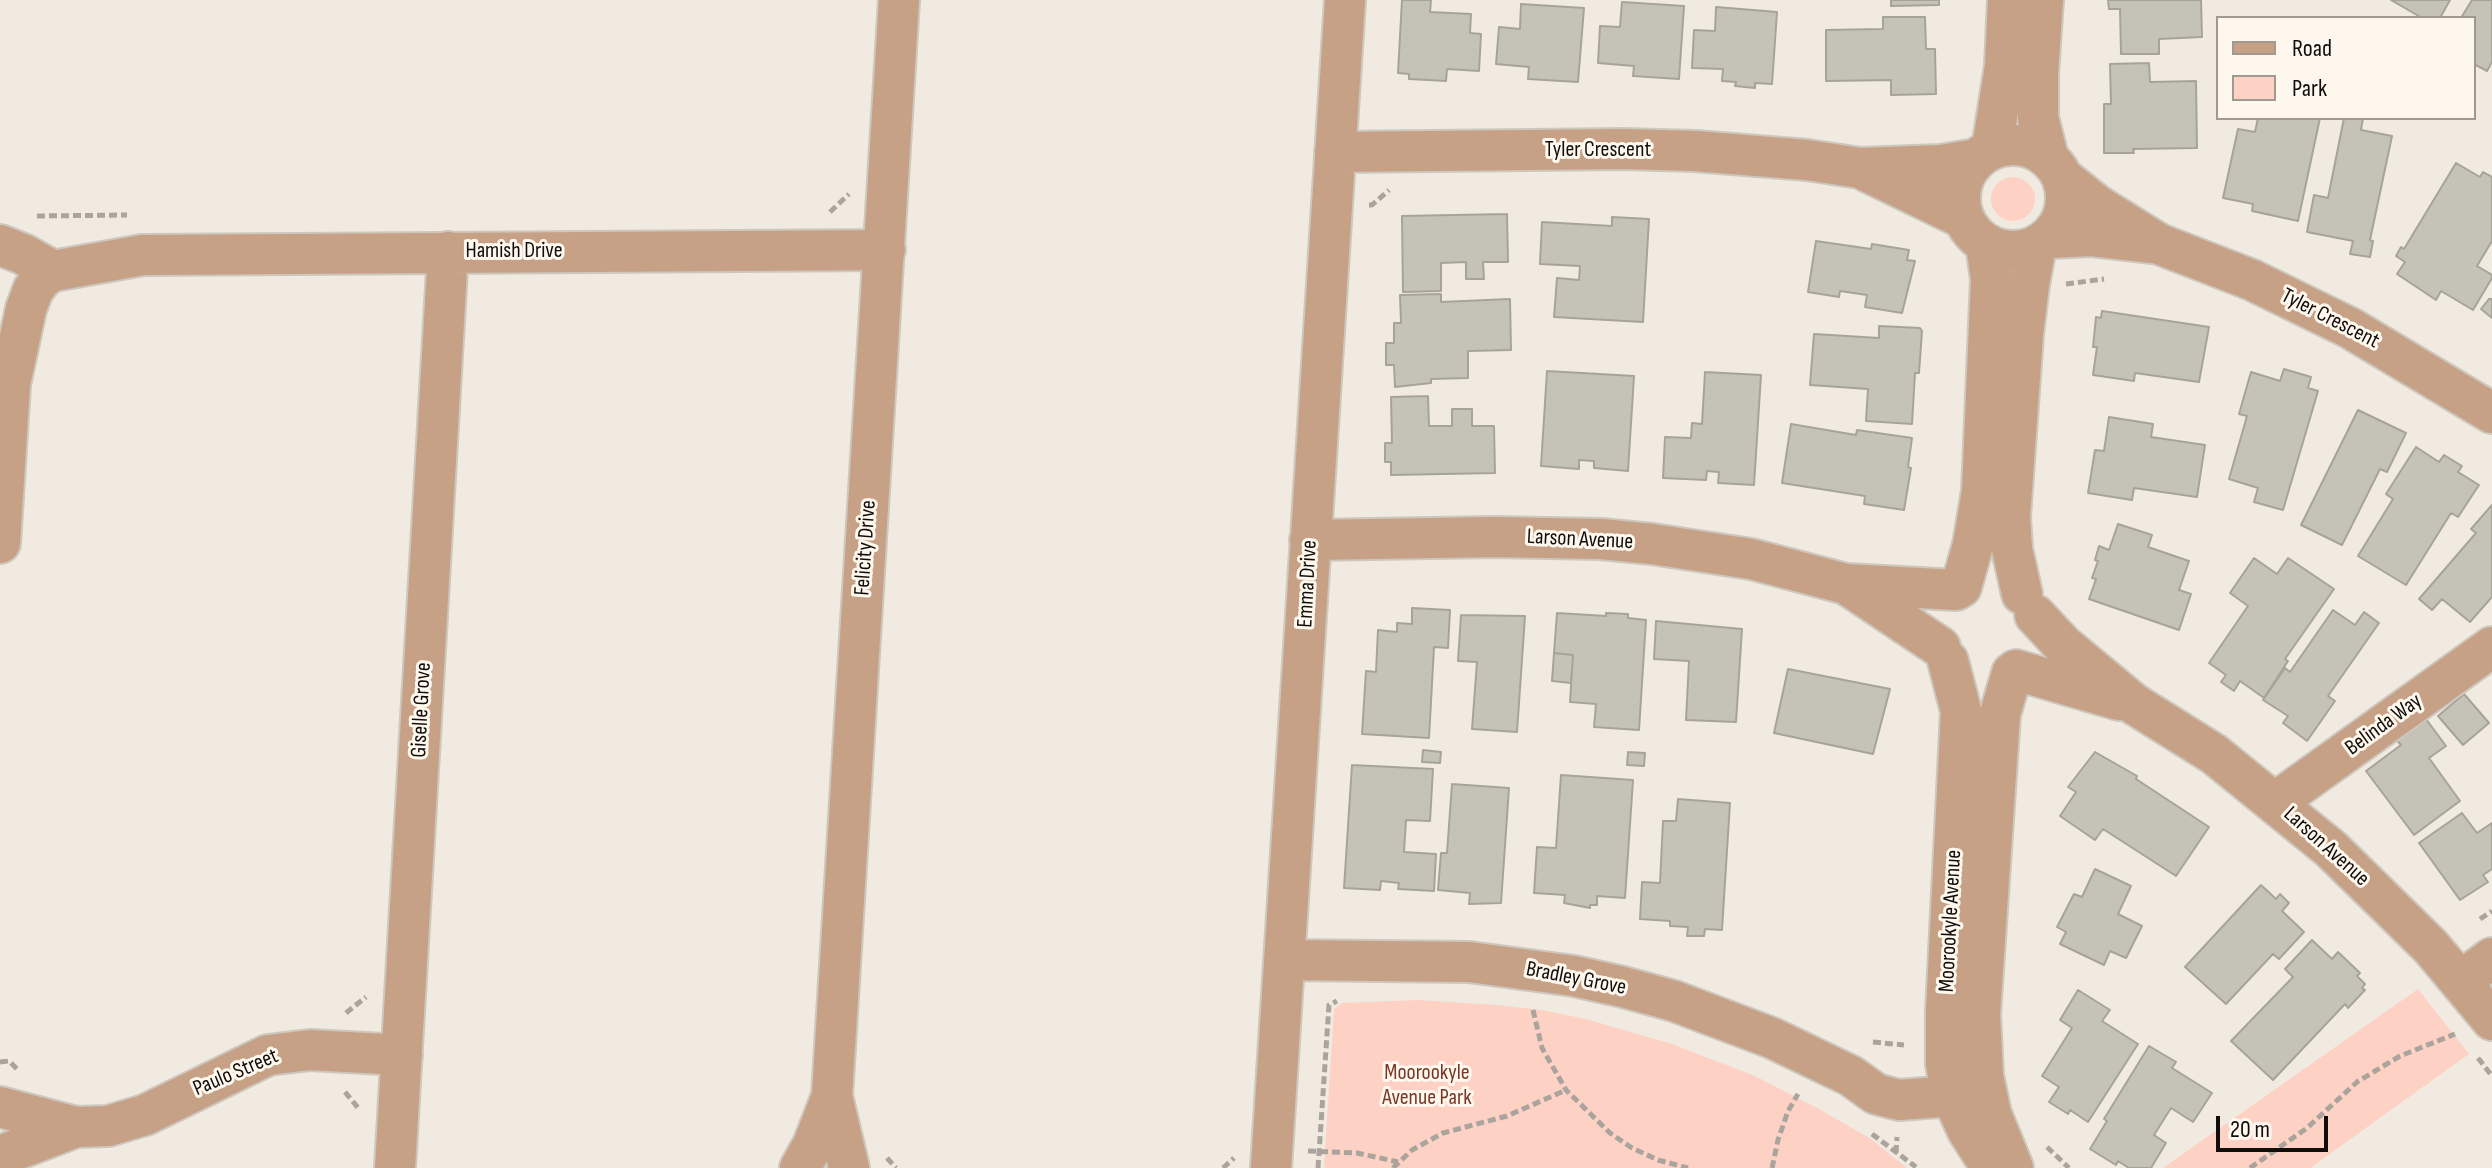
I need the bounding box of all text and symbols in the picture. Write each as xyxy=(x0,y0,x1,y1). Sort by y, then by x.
legend xyxy=(2216,16,2476,120)
text: Road xyxy=(2292,34,2332,63)
text: Park xyxy=(2292,74,2327,103)
street label: Tyler Crescent xyxy=(1545,137,1651,163)
street label: Hamish Drive xyxy=(465,238,563,264)
street label: Tyler Crescent xyxy=(2277,283,2383,355)
street label: Felicity Drive xyxy=(849,499,883,597)
street label: Larson Avenue xyxy=(1526,524,1634,556)
street label: Emma Drive xyxy=(1293,540,1323,628)
street label: Giselle Grove xyxy=(406,662,438,758)
street label: Belinda Way xyxy=(2340,688,2428,762)
street label: Larson Avenue xyxy=(2278,802,2374,892)
street label: Moorookyle Avenue xyxy=(1934,849,1968,993)
street label: Bradley Grove xyxy=(1524,956,1628,1002)
street label: Paulo Street xyxy=(190,1043,282,1103)
park label: Moorookyle Avenue Park xyxy=(1382,1060,1472,1112)
scale bar xyxy=(2220,1100,2332,1150)
text: 20 m xyxy=(2230,1115,2270,1144)

